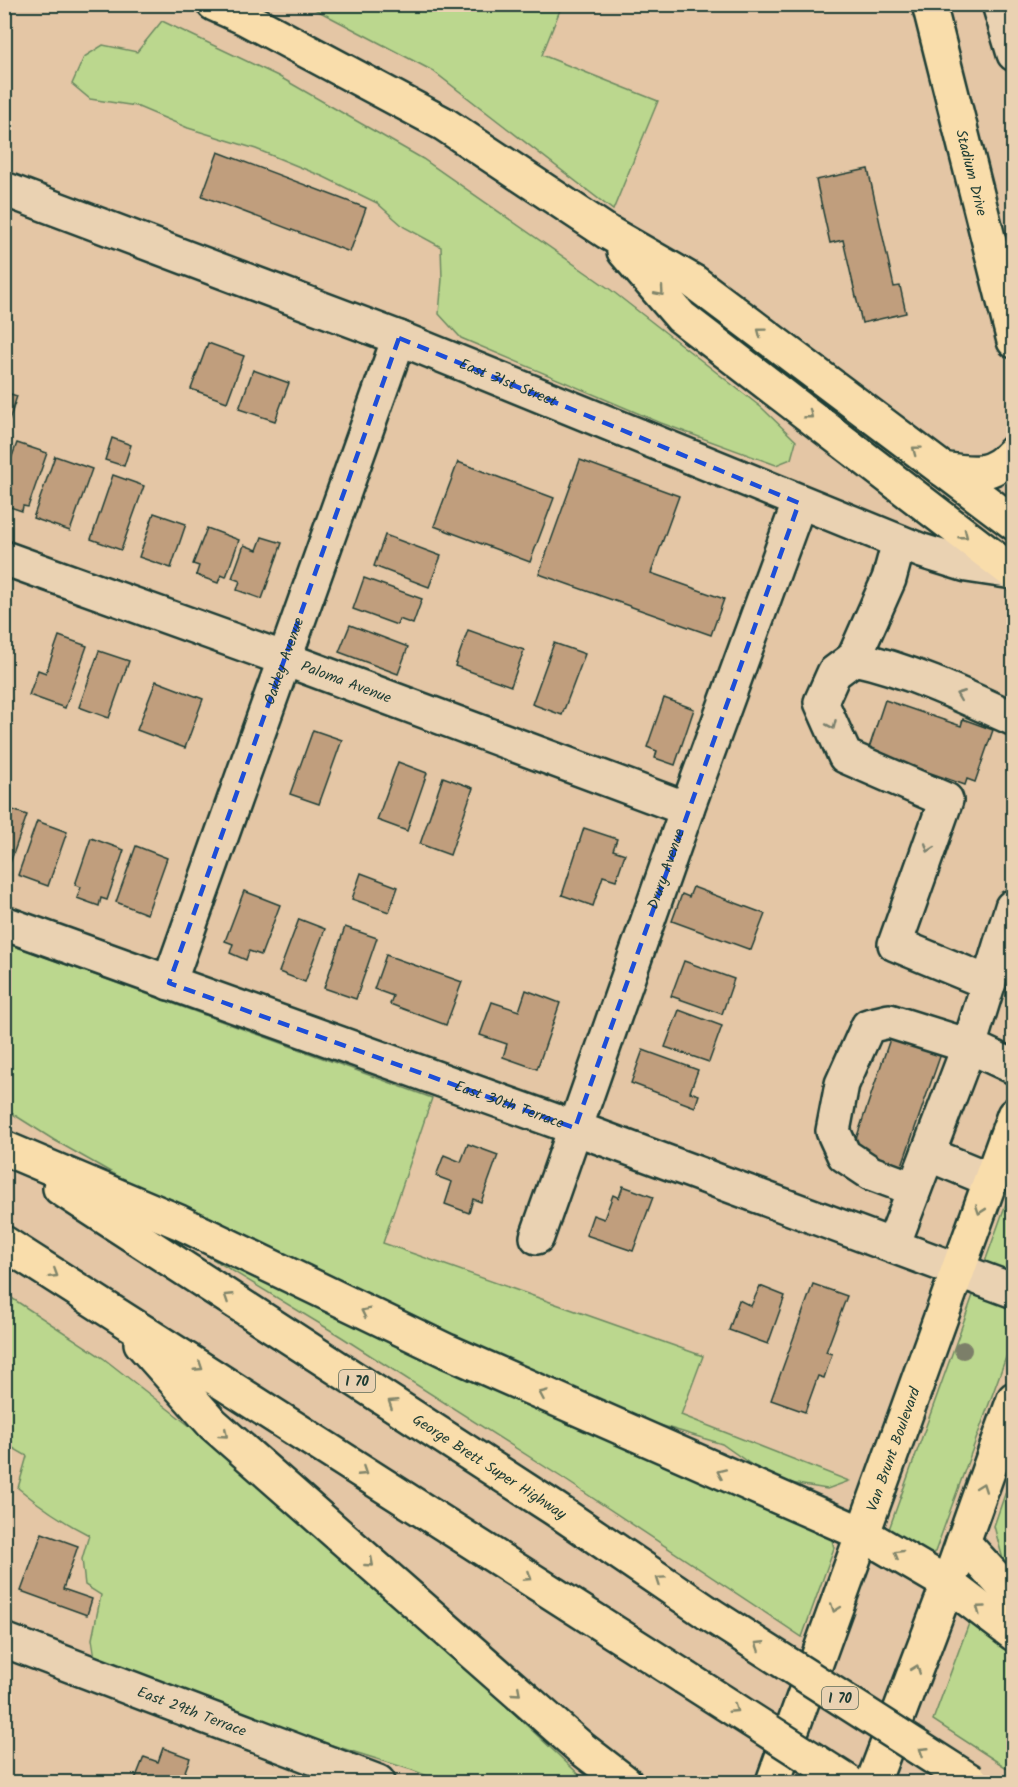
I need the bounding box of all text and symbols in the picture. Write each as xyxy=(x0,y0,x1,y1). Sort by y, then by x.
street label: Stadium Drive xyxy=(948,127,993,219)
one-way arrow xyxy=(652,285,663,296)
one-way arrow xyxy=(756,329,767,340)
street label: East 31st Street xyxy=(455,353,560,414)
one-way arrow xyxy=(803,408,814,419)
one-way arrow xyxy=(912,446,923,457)
one-way arrow xyxy=(957,527,968,538)
street label: Oakley Avenue xyxy=(258,614,311,708)
street label: Paloma Avenue xyxy=(297,655,395,711)
one-way arrow xyxy=(956,690,967,702)
one-way arrow xyxy=(824,719,836,730)
street label: Drury Avenue xyxy=(642,825,692,913)
one-way arrow xyxy=(924,842,937,853)
street label: East 30th Terrace xyxy=(451,1075,568,1136)
one-way arrow xyxy=(975,1204,988,1215)
one-way arrow xyxy=(48,1267,58,1279)
one-way arrow xyxy=(224,1293,235,1304)
one-way arrow xyxy=(361,1308,372,1319)
one-way arrow xyxy=(193,1359,203,1371)
road number: I 70 xyxy=(339,1370,375,1392)
street label: Van Brunt Boulevard xyxy=(861,1383,928,1515)
one-way arrow xyxy=(538,1389,549,1401)
one-way arrow xyxy=(388,1398,398,1410)
street label: George Brett Super Highway xyxy=(407,1408,572,1527)
one-way arrow xyxy=(217,1427,228,1438)
one-way arrow xyxy=(357,1464,368,1475)
one-way arrow xyxy=(716,1468,727,1480)
one-way arrow xyxy=(975,1482,988,1493)
one-way arrow xyxy=(894,1550,904,1562)
one-way arrow xyxy=(363,1556,374,1567)
one-way arrow xyxy=(522,1569,532,1581)
one-way arrow xyxy=(655,1576,666,1587)
one-way arrow xyxy=(829,1602,842,1613)
one-way arrow xyxy=(976,1605,987,1616)
one-way arrow xyxy=(754,1642,765,1653)
one-way arrow xyxy=(909,1664,921,1675)
street label: East 29th Terrace xyxy=(133,1681,250,1744)
one-way arrow xyxy=(510,1685,520,1696)
road number: I 70 xyxy=(822,1687,858,1709)
one-way arrow xyxy=(727,1701,738,1712)
one-way arrow xyxy=(918,1747,929,1758)

